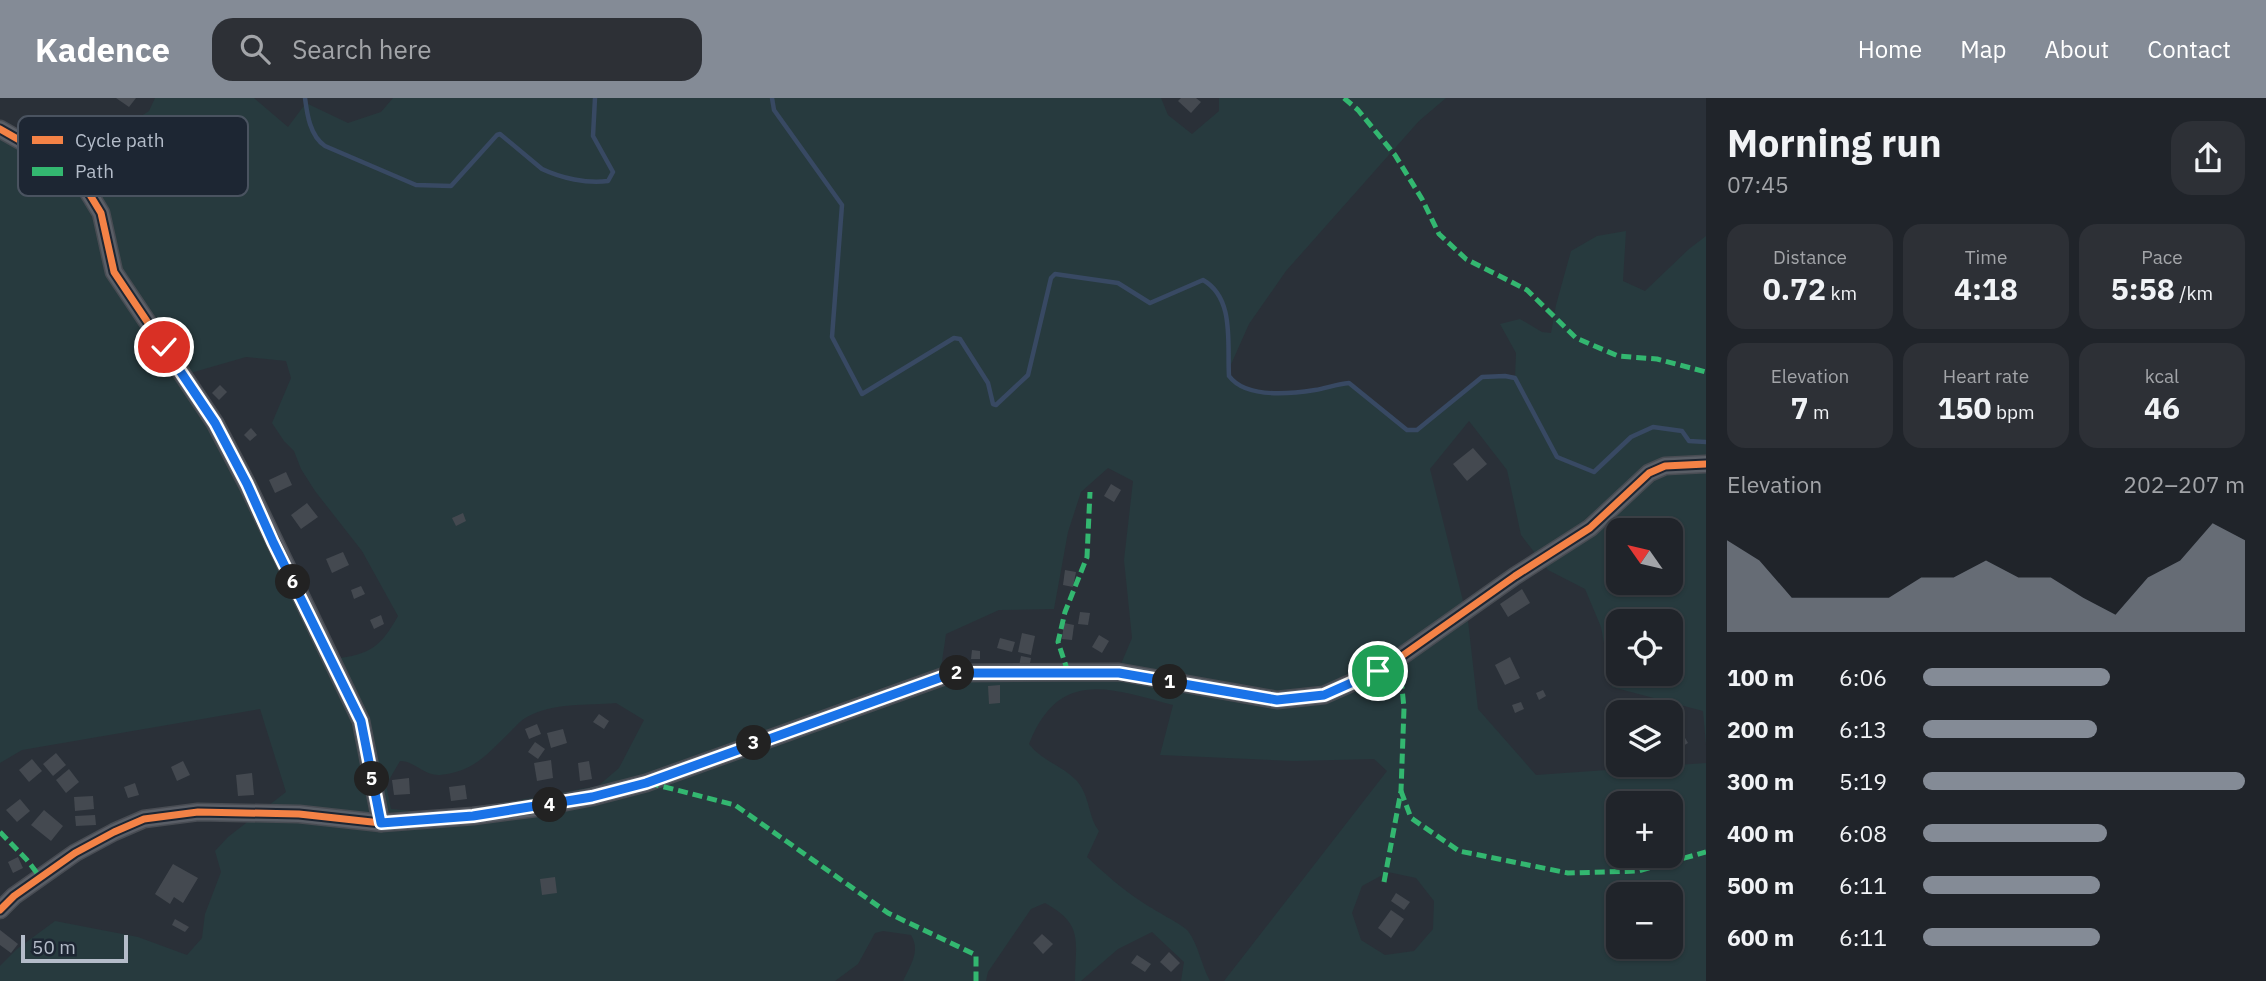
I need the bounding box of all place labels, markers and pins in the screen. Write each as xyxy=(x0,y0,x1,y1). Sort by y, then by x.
pin xyxy=(134,317,194,377)
pin: 6 xyxy=(276,564,310,600)
pin xyxy=(1348,641,1408,701)
pin: 2 xyxy=(940,656,974,690)
pin: 1 xyxy=(1152,664,1188,700)
pin: 3 xyxy=(736,726,772,760)
pin: 5 xyxy=(354,762,390,796)
pin: 4 xyxy=(532,788,568,822)

